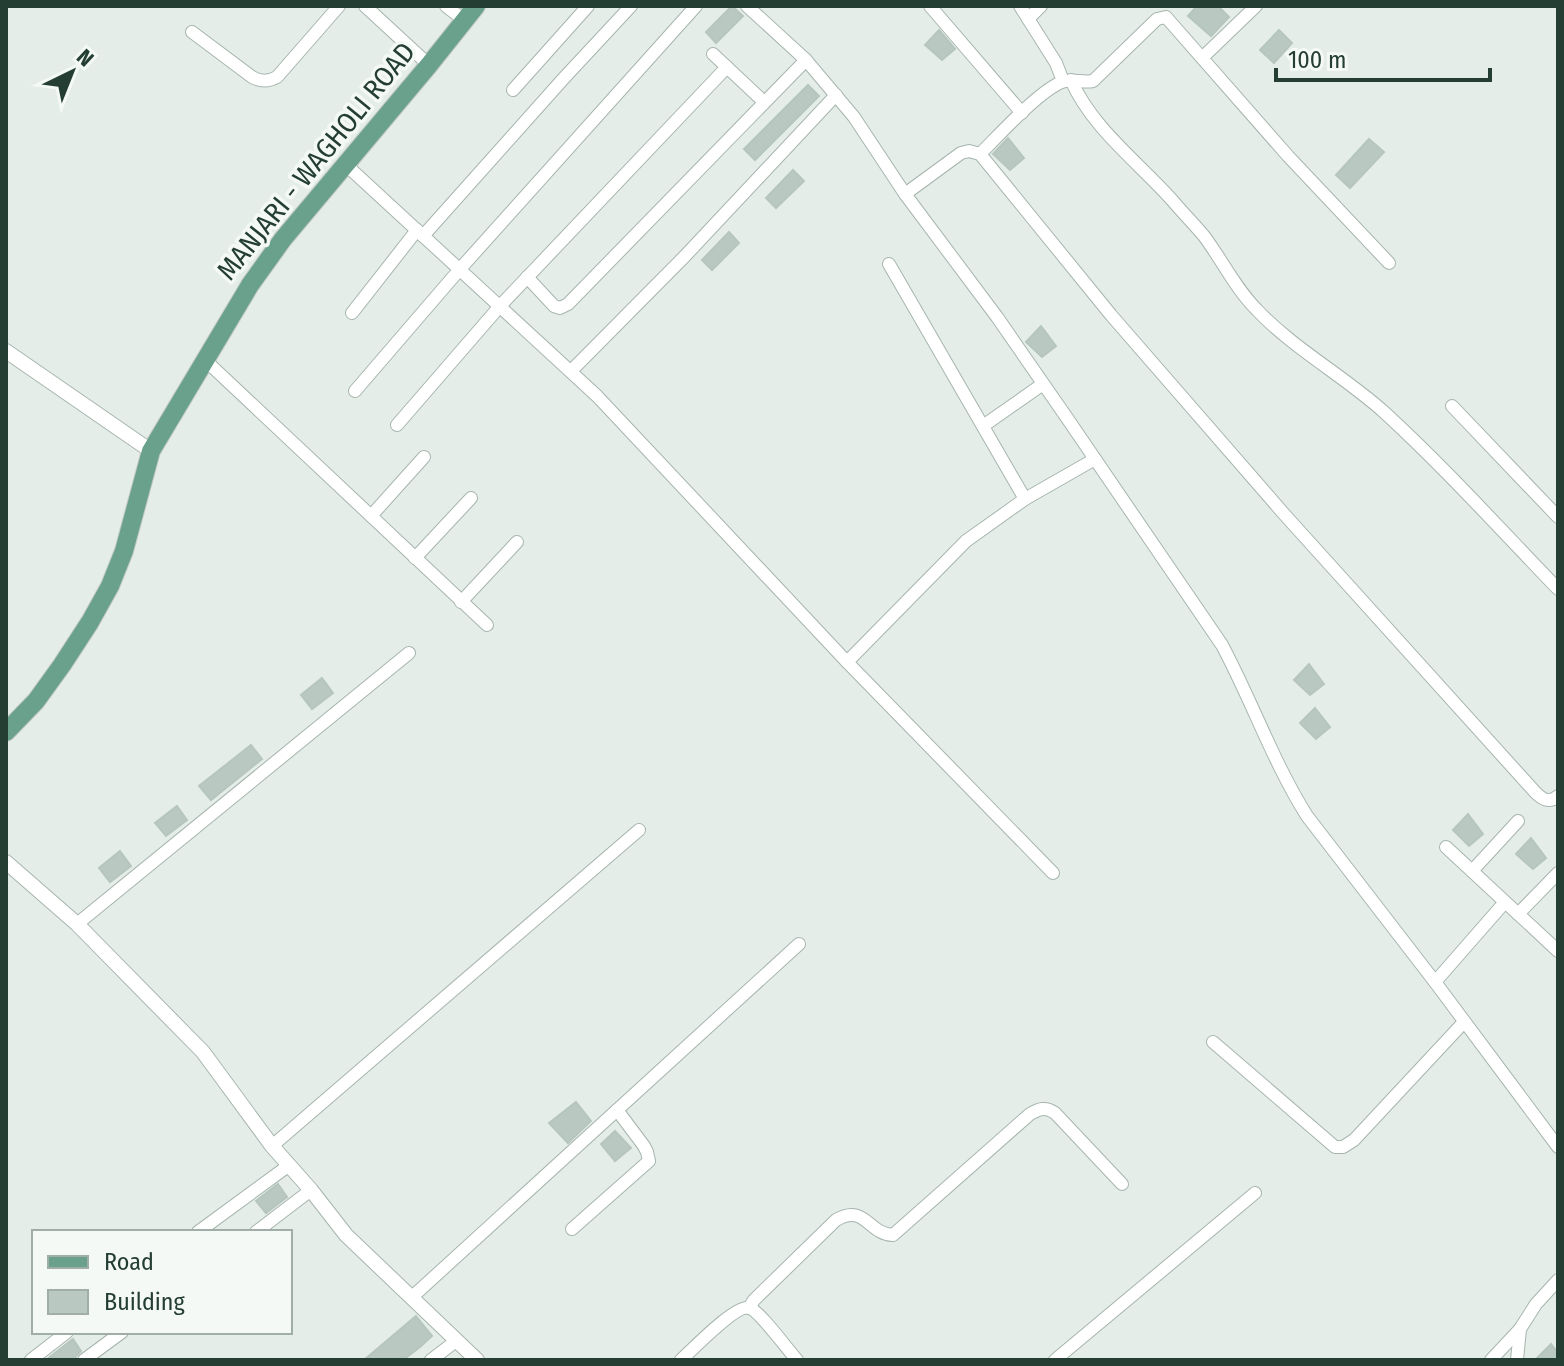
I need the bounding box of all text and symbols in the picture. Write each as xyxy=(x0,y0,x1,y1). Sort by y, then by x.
north arrow xyxy=(32,32,112,112)
scale bar xyxy=(1276,32,1490,82)
street label: MANJARI - WAGHOLI ROAD xyxy=(210,36,422,286)
text: N xyxy=(71,43,99,72)
text: 100 m xyxy=(1288,46,1346,74)
legend xyxy=(32,1230,292,1334)
text: Road xyxy=(104,1248,154,1276)
text: Building xyxy=(104,1288,186,1316)

